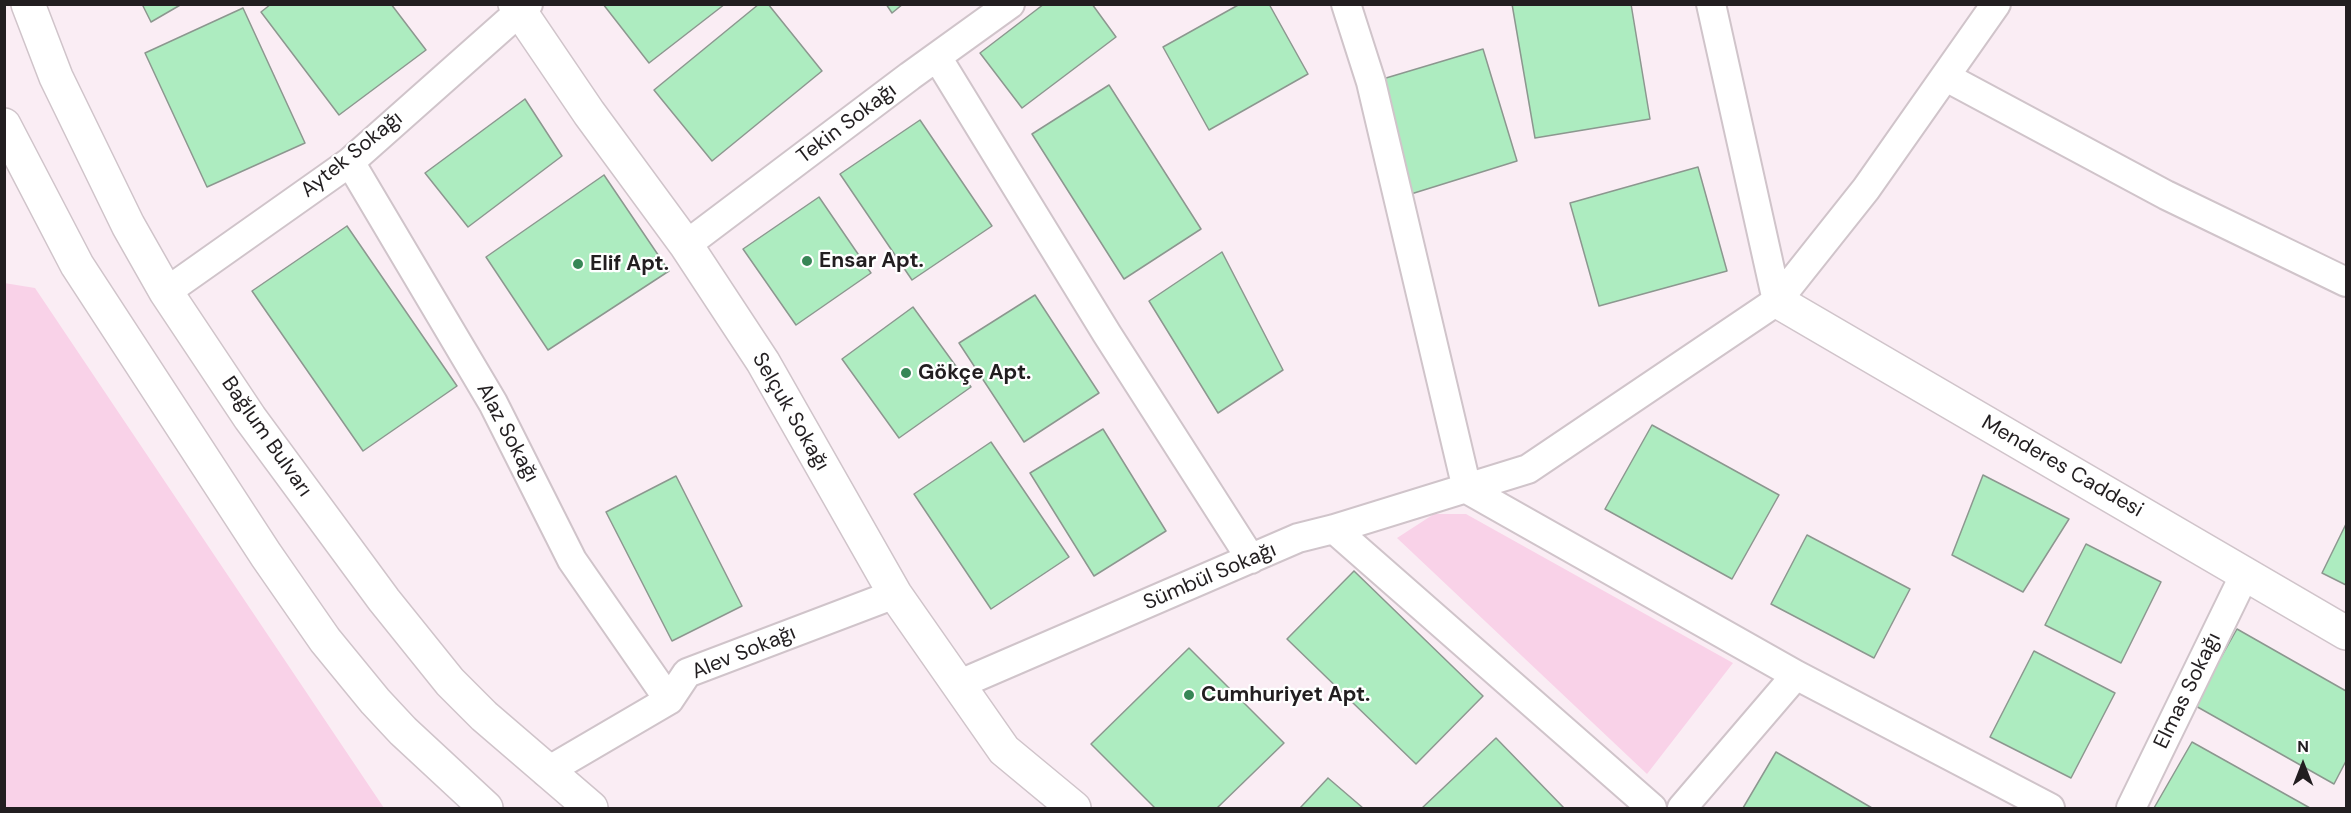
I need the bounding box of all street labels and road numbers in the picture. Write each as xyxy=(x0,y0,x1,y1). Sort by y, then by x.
street label: Tekin Sokağı xyxy=(792,78,902,170)
street label: Aytek Sokağı xyxy=(296,106,408,204)
street label: Selçuk Sokağı xyxy=(746,349,834,475)
street label: Bağlum Bulvarı xyxy=(215,372,317,502)
street label: Alaz Sokağı xyxy=(470,379,544,487)
street label: Menderes Caddesi xyxy=(1977,410,2147,524)
street label: Sümbül Sokağı xyxy=(1140,538,1280,616)
street label: Alev Sokağı xyxy=(688,621,800,685)
street label: Elmas Sokağı xyxy=(2149,629,2227,753)

